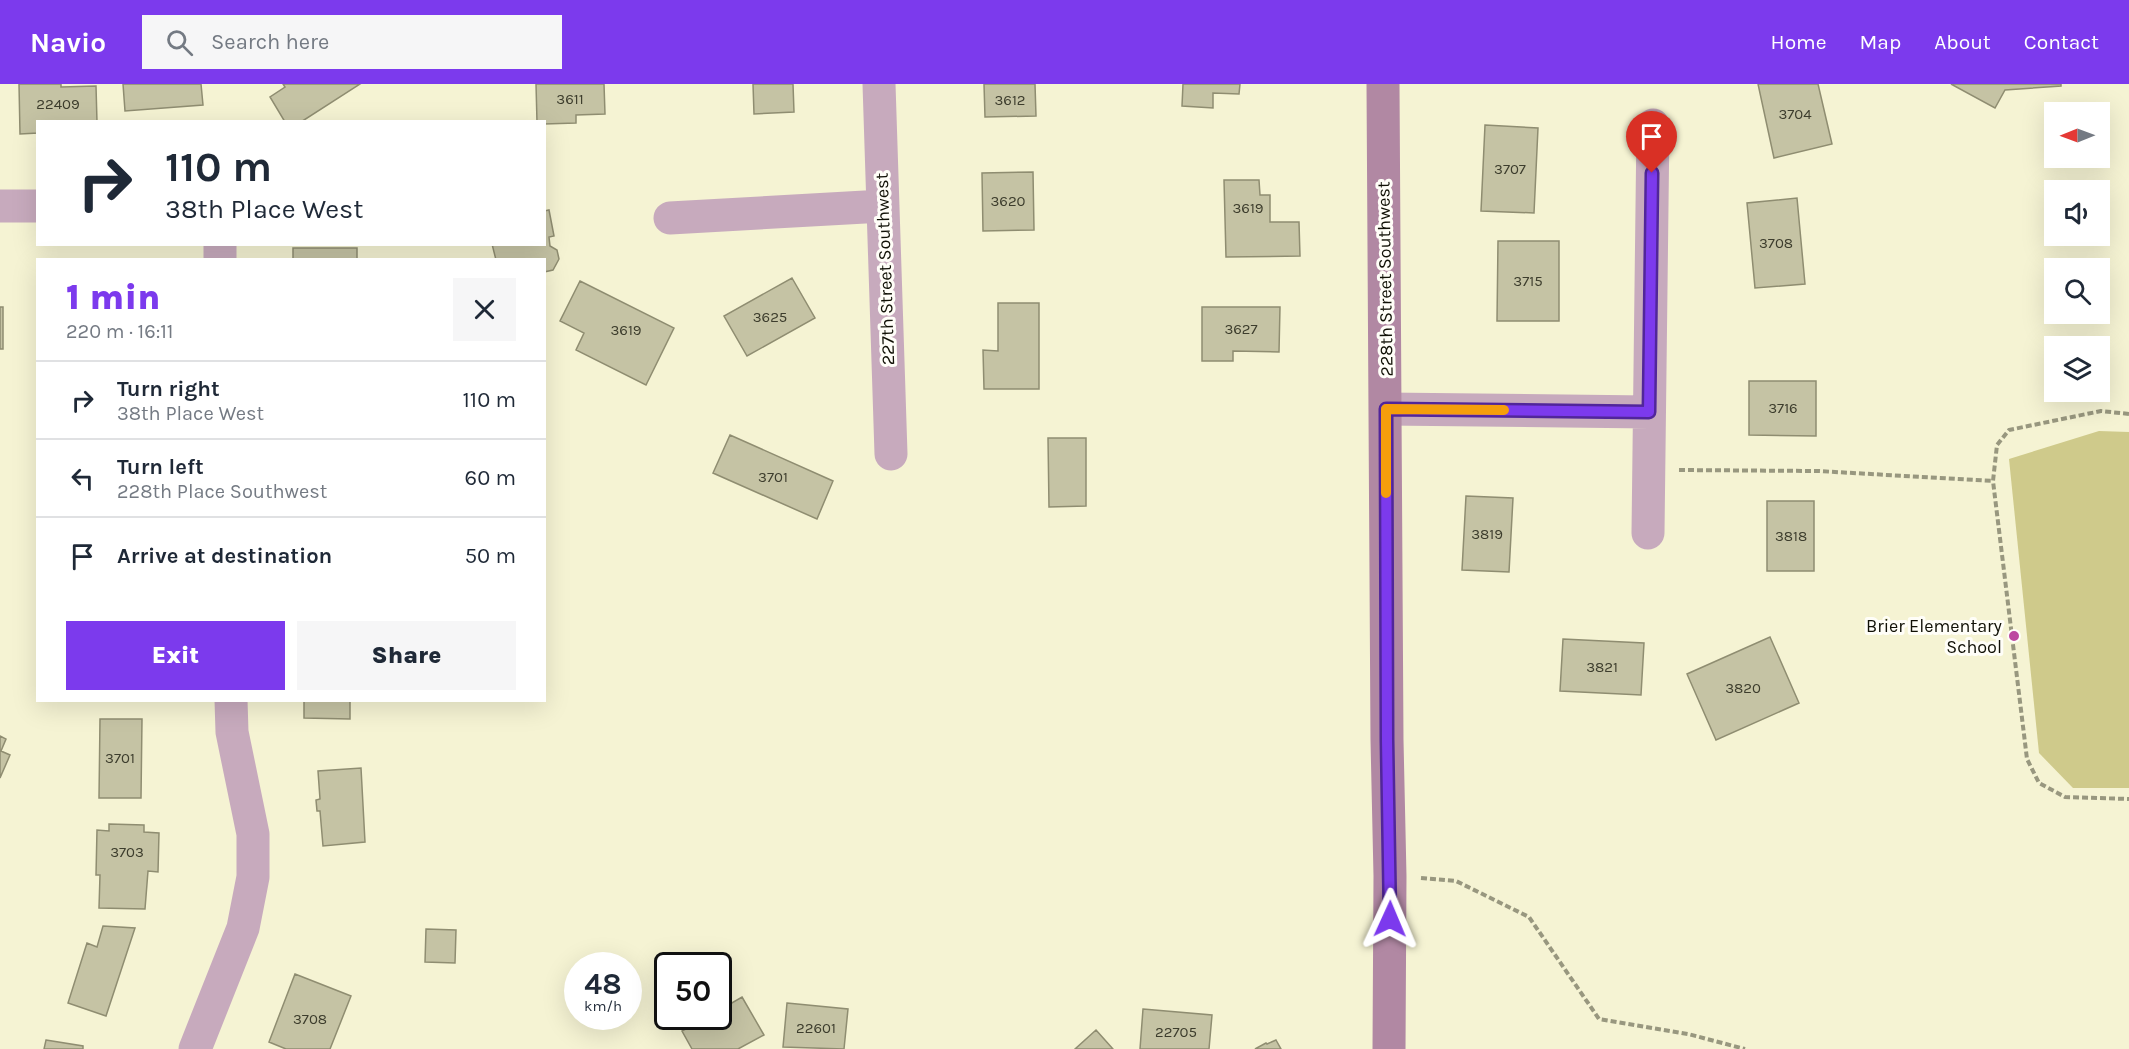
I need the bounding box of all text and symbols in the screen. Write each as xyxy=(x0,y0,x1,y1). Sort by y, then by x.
search box xyxy=(142,15,562,69)
text: Navio xyxy=(30,26,106,59)
icon: search xyxy=(163,26,196,59)
text: Search here xyxy=(211,29,329,55)
text: Home xyxy=(1771,30,1827,54)
text: Map xyxy=(1860,30,1901,54)
text: About xyxy=(1934,30,1991,54)
text: Contact xyxy=(2024,30,2099,54)
house number: 3611 xyxy=(556,90,584,108)
house number: 3612 xyxy=(994,91,1026,109)
house number: 22409 xyxy=(36,95,80,113)
north arrow xyxy=(2044,102,2110,168)
map controls xyxy=(2044,102,2110,402)
house number: 3704 xyxy=(1778,105,1812,123)
pin xyxy=(1626,111,1677,173)
icon: arrive xyxy=(1635,120,1668,153)
text: 110 m xyxy=(165,142,272,192)
icon: right xyxy=(66,144,144,222)
house number: 3707 xyxy=(1494,160,1526,178)
street label: 227th Street Southwest xyxy=(871,172,899,366)
button: sound xyxy=(2044,180,2110,246)
street label: 228th Street Southwest xyxy=(1372,181,1398,377)
house number: 3620 xyxy=(990,192,1026,210)
text: 38th Place West xyxy=(165,193,363,225)
house number: 3619 xyxy=(1232,199,1264,217)
house number: 3708 xyxy=(1759,234,1793,252)
button: search xyxy=(2044,258,2110,324)
house number: 3715 xyxy=(1513,272,1543,290)
text: 1 min xyxy=(66,276,160,318)
button: close xyxy=(453,278,516,341)
house number: 3625 xyxy=(753,308,787,326)
text: 220 m · 16:11 xyxy=(66,320,173,343)
house number: 3627 xyxy=(1224,320,1258,338)
house number: 3619 xyxy=(610,321,642,339)
button: layers xyxy=(2044,336,2110,402)
text: Turn right xyxy=(117,376,220,402)
icon: right xyxy=(66,384,99,417)
text: 110 m xyxy=(463,387,516,413)
house number: 3716 xyxy=(1768,399,1798,417)
text: 38th Place West xyxy=(117,402,264,425)
text: Turn left xyxy=(117,454,204,480)
icon: left xyxy=(66,462,99,495)
text: 60 m xyxy=(465,465,516,491)
house number: 3701 xyxy=(758,468,788,486)
text: 228th Place Southwest xyxy=(117,480,327,503)
house number: 3819 xyxy=(1471,525,1503,543)
house number: 3818 xyxy=(1775,527,1807,545)
icon: arrive xyxy=(66,540,99,573)
text: Arrive at destination xyxy=(117,543,332,569)
text: 50 m xyxy=(465,543,516,569)
place label: Brier Elementary School xyxy=(1866,615,2003,658)
button: Exit xyxy=(66,621,285,690)
button: Share xyxy=(297,621,516,690)
marker: Brier Elementary School xyxy=(2007,629,2021,643)
house number: 3821 xyxy=(1586,658,1618,676)
house number: 3820 xyxy=(1725,679,1761,697)
house number: 3701 xyxy=(105,749,135,767)
house number: 3703 xyxy=(110,843,144,861)
position arrow xyxy=(1358,887,1422,951)
speed limit sign: 50 xyxy=(654,952,732,1030)
text: 48 xyxy=(584,966,622,1002)
text: km/h xyxy=(584,997,622,1015)
house number: 3708 xyxy=(293,1010,327,1028)
house number: 22601 xyxy=(796,1019,836,1037)
house number: 22705 xyxy=(1155,1023,1197,1041)

